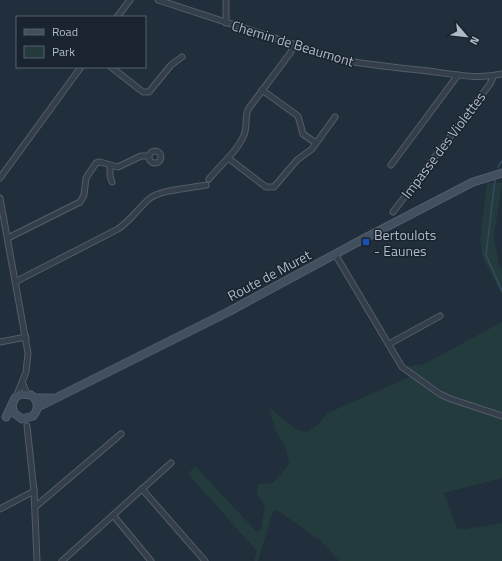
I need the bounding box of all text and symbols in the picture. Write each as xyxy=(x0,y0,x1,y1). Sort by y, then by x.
street label: Chemin de Beaumont xyxy=(229,14,357,72)
legend xyxy=(16,16,146,68)
north arrow xyxy=(446,16,486,56)
text: Road xyxy=(52,22,78,41)
text: N xyxy=(466,34,484,48)
text: Park xyxy=(52,42,75,61)
street label: Impasse des Violettes xyxy=(396,87,490,203)
place label: Bertoulots - Eaunes xyxy=(374,224,436,261)
marker: Bertoulots - Eaunes xyxy=(361,237,371,247)
street label: Route de Muret xyxy=(224,244,315,306)

